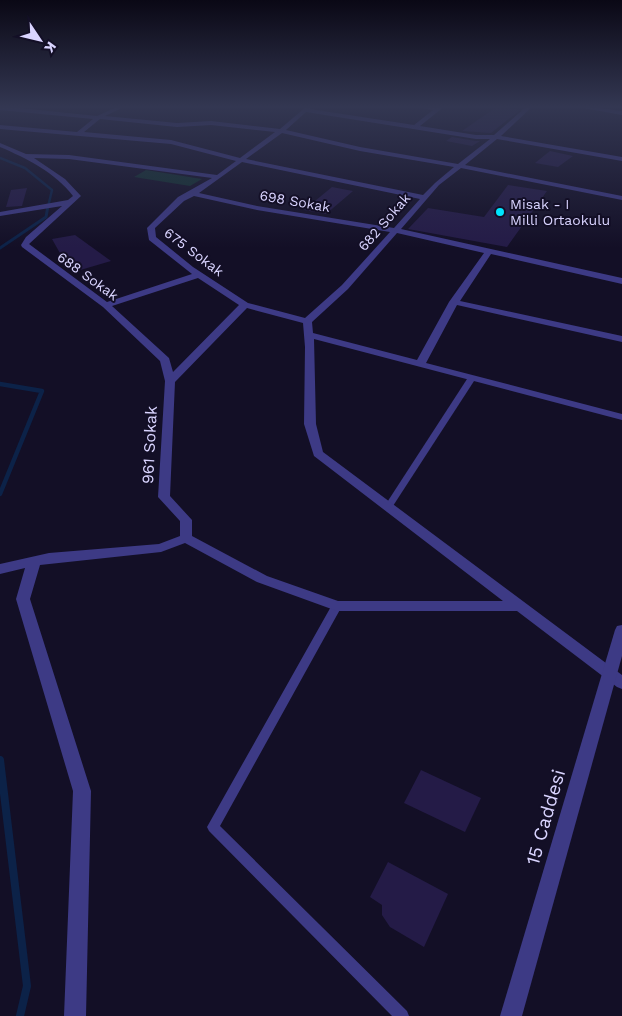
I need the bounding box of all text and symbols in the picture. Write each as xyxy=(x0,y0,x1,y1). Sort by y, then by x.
north arrow xyxy=(15,15,65,65)
text: K xyxy=(41,39,60,56)
street label: 698 Sokak xyxy=(258,187,332,215)
street label: 682 Sokak xyxy=(355,190,413,254)
place label: Misak - I Milli Ortaokulu xyxy=(510,196,610,228)
marker: Misak - I Milli Ortaokulu xyxy=(494,206,506,218)
street label: 675 Sokak xyxy=(161,224,227,280)
street label: 688 Sokak xyxy=(54,248,122,304)
street label: 961 Sokak xyxy=(138,405,161,485)
street label: 15 Caddesi xyxy=(521,767,570,868)

